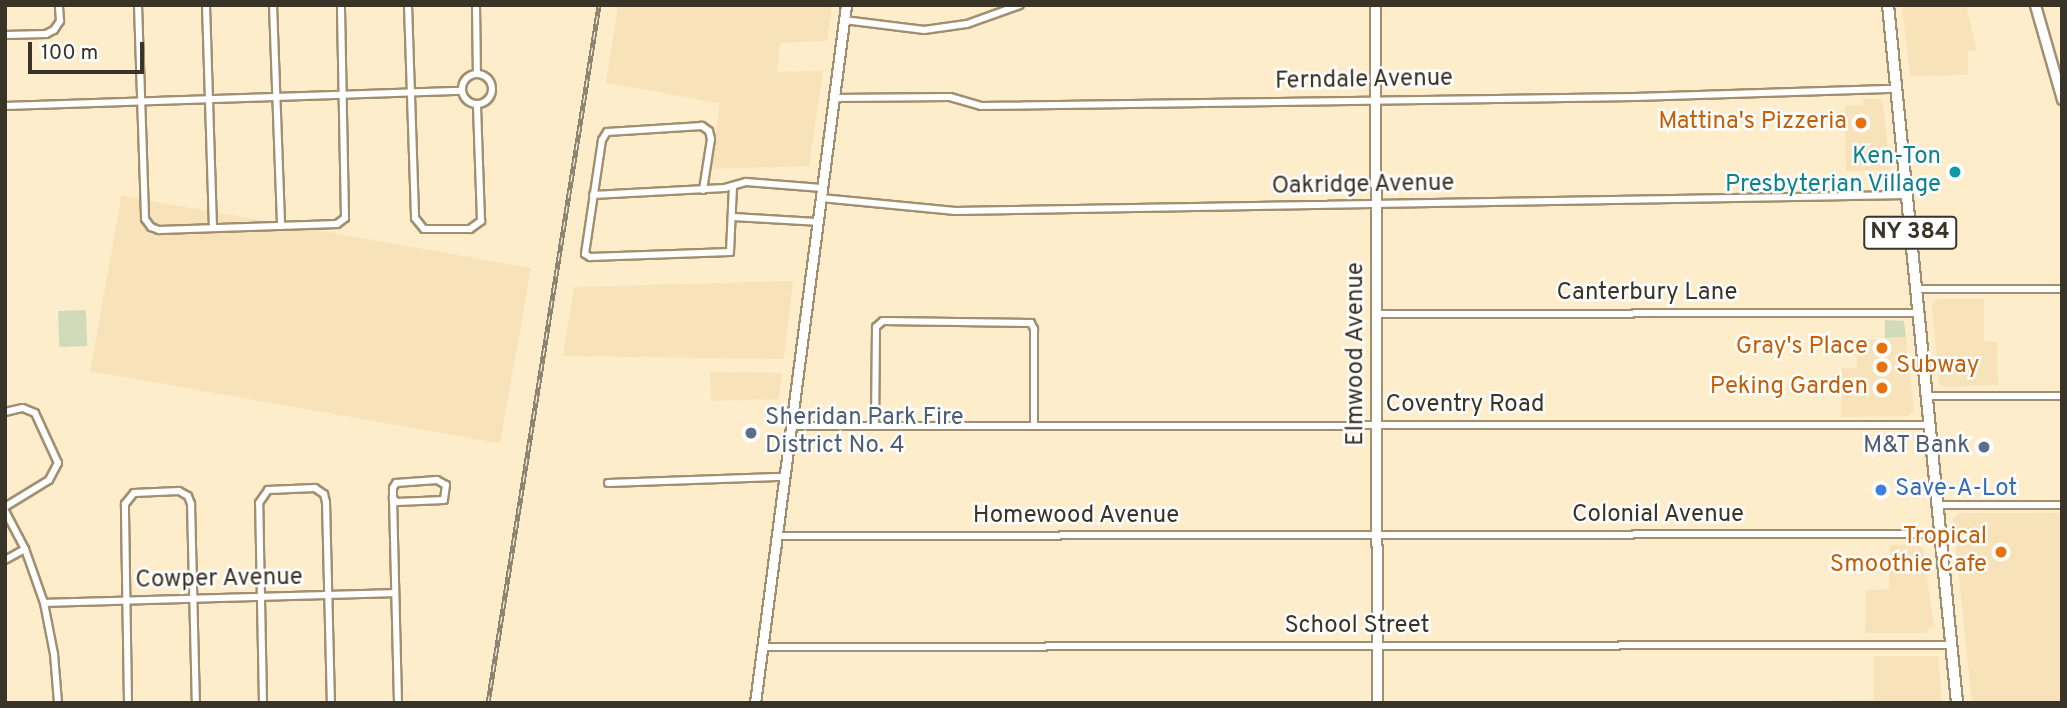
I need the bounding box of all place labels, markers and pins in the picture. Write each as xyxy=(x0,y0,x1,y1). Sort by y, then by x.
place label: Mattina's Pizzeria xyxy=(1658,109,1847,137)
marker: Mattina's Pizzeria xyxy=(1853,115,1869,131)
place label: Ken-Ton Presbyterian Village xyxy=(1724,144,1941,200)
marker: Ken-Ton Presbyterian Village xyxy=(1947,164,1963,180)
place label: Gray's Place xyxy=(1736,334,1868,362)
marker: Gray's Place xyxy=(1874,340,1890,356)
place label: Subway xyxy=(1896,353,1979,381)
marker: Subway xyxy=(1874,359,1890,375)
place label: Peking Garden xyxy=(1710,374,1868,402)
marker: Peking Garden xyxy=(1874,380,1890,396)
place label: Sheridan Park Fire District No. 4 xyxy=(765,405,964,461)
marker: Sheridan Park Fire District No. 4 xyxy=(743,425,759,441)
place label: M&T Bank xyxy=(1862,433,1970,461)
marker: M&T Bank xyxy=(1976,439,1992,455)
place label: Save-A-Lot xyxy=(1895,476,2017,504)
marker: Save-A-Lot xyxy=(1873,482,1889,498)
place label: Tropical Smoothie Cafe xyxy=(1830,524,1987,580)
marker: Tropical Smoothie Cafe xyxy=(1993,544,2009,560)

